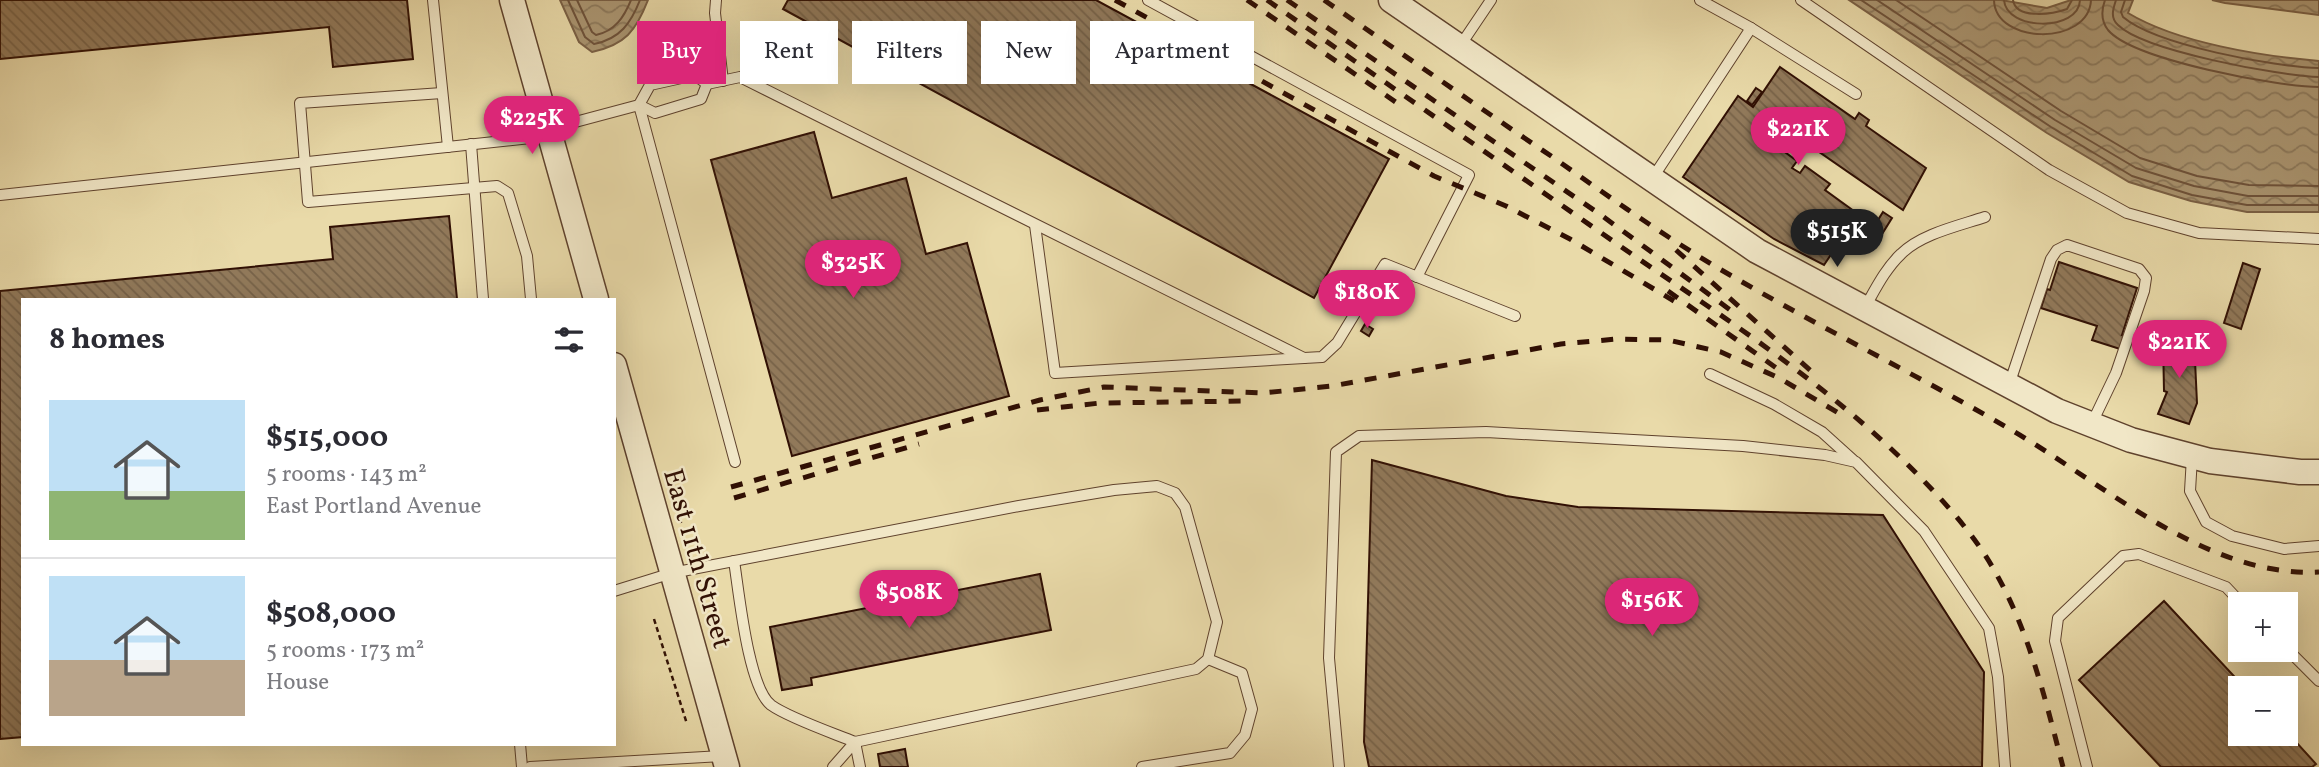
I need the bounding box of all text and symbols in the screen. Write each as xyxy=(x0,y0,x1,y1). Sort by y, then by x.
chip: Buy xyxy=(637,21,726,84)
chip: Rent xyxy=(740,21,838,84)
chip: Filters xyxy=(852,21,967,84)
chip: New xyxy=(981,21,1076,84)
chip: Apartment xyxy=(1090,21,1254,84)
pin: $225K xyxy=(483,96,581,156)
text: $225K xyxy=(500,103,564,135)
pin: $221K xyxy=(1749,108,1847,167)
text: $221K xyxy=(1767,114,1829,146)
pin: $515K xyxy=(1788,210,1886,269)
text: $515K xyxy=(1807,216,1867,248)
pin: $325K xyxy=(804,240,902,300)
text: $325K xyxy=(821,247,885,279)
pin: $180K xyxy=(1318,270,1416,330)
text: $180K xyxy=(1334,277,1400,309)
text: 8 homes xyxy=(49,319,165,361)
pin: $221K xyxy=(2130,320,2228,380)
icon: filters xyxy=(550,321,588,359)
text: $221K xyxy=(2148,327,2210,359)
text: $515,000 xyxy=(266,417,388,459)
icon: home xyxy=(105,428,189,512)
text: 5 rooms · 143 m² xyxy=(266,459,427,491)
street label: East 11th Street xyxy=(652,464,741,653)
text: East Portland Avenue xyxy=(266,491,482,523)
pin: $508K xyxy=(860,570,958,630)
text: $508K xyxy=(875,577,943,609)
pin: $156K xyxy=(1603,578,1701,638)
text: $156K xyxy=(1621,585,1683,617)
map controls xyxy=(2228,592,2298,746)
button: + xyxy=(2228,592,2298,662)
text: $508,000 xyxy=(266,593,396,635)
icon: home xyxy=(105,604,189,688)
text: 5 rooms · 173 m² xyxy=(266,635,424,667)
text: House xyxy=(266,667,329,699)
button: − xyxy=(2228,676,2298,746)

